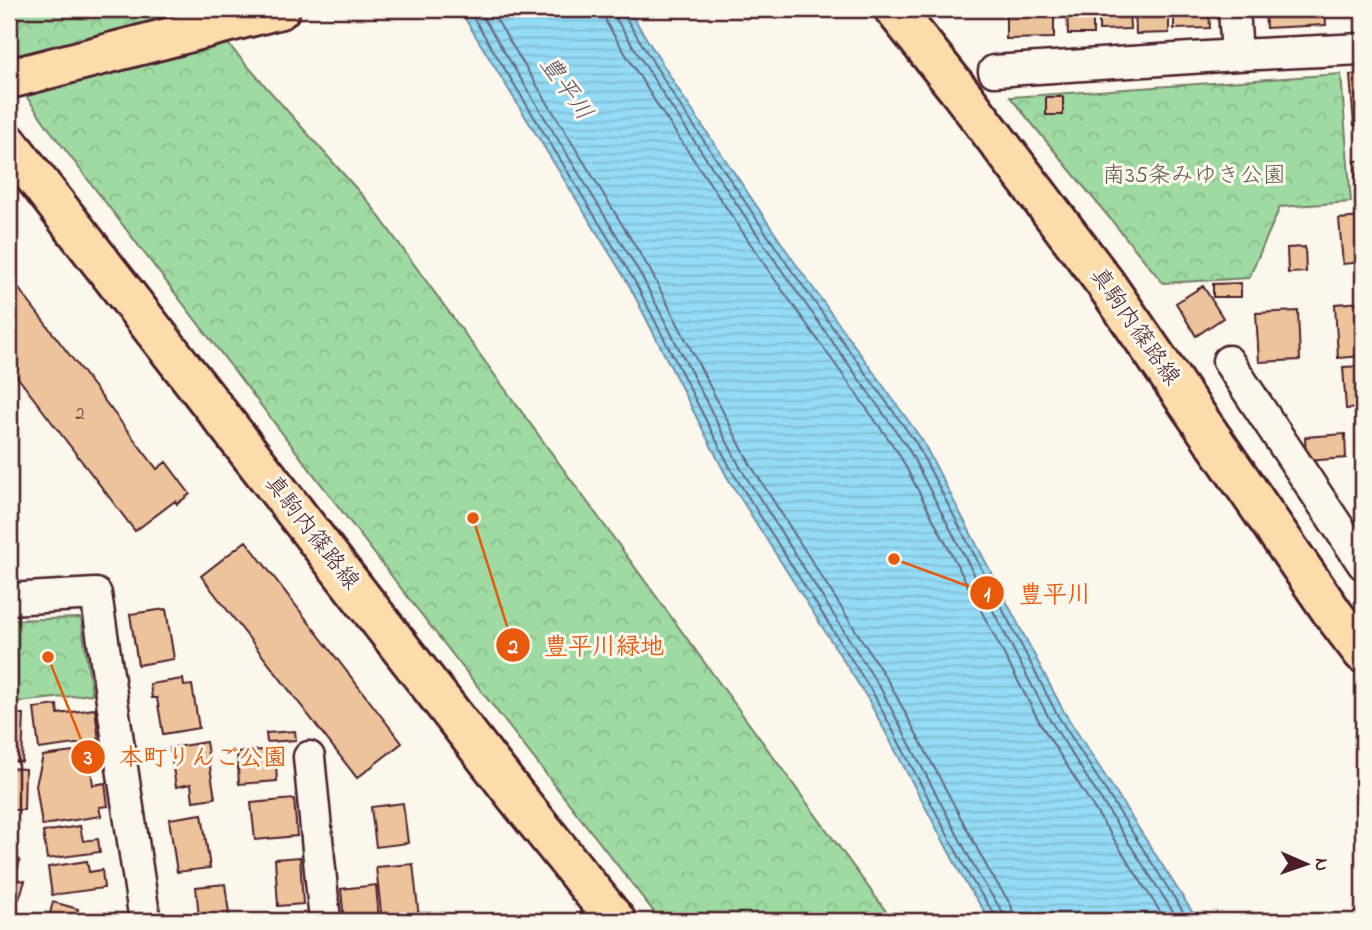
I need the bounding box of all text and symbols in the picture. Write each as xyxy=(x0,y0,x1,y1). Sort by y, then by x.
water label: 豊平川 xyxy=(530,49,600,129)
park label: 南35条みゆき公園 xyxy=(1102,160,1286,193)
street label: 真駒内篠路線 xyxy=(1081,261,1187,393)
house number: 2 xyxy=(75,401,85,428)
street label: 真駒内篠路線 xyxy=(256,468,366,598)
callout: 豊平川 xyxy=(970,571,1105,616)
text: 豊平川 xyxy=(1019,579,1091,614)
text: 1 xyxy=(984,581,991,611)
callout: 豊平川緑地 xyxy=(495,623,678,668)
text: 豊平川緑地 xyxy=(544,631,664,666)
text: 2 xyxy=(507,633,519,663)
callout: 本町りんご公園 xyxy=(70,734,301,779)
text: 本町りんご公園 xyxy=(119,742,287,777)
text: 3 xyxy=(83,744,93,774)
north arrow xyxy=(1270,828,1340,898)
text: N xyxy=(1307,858,1334,872)

